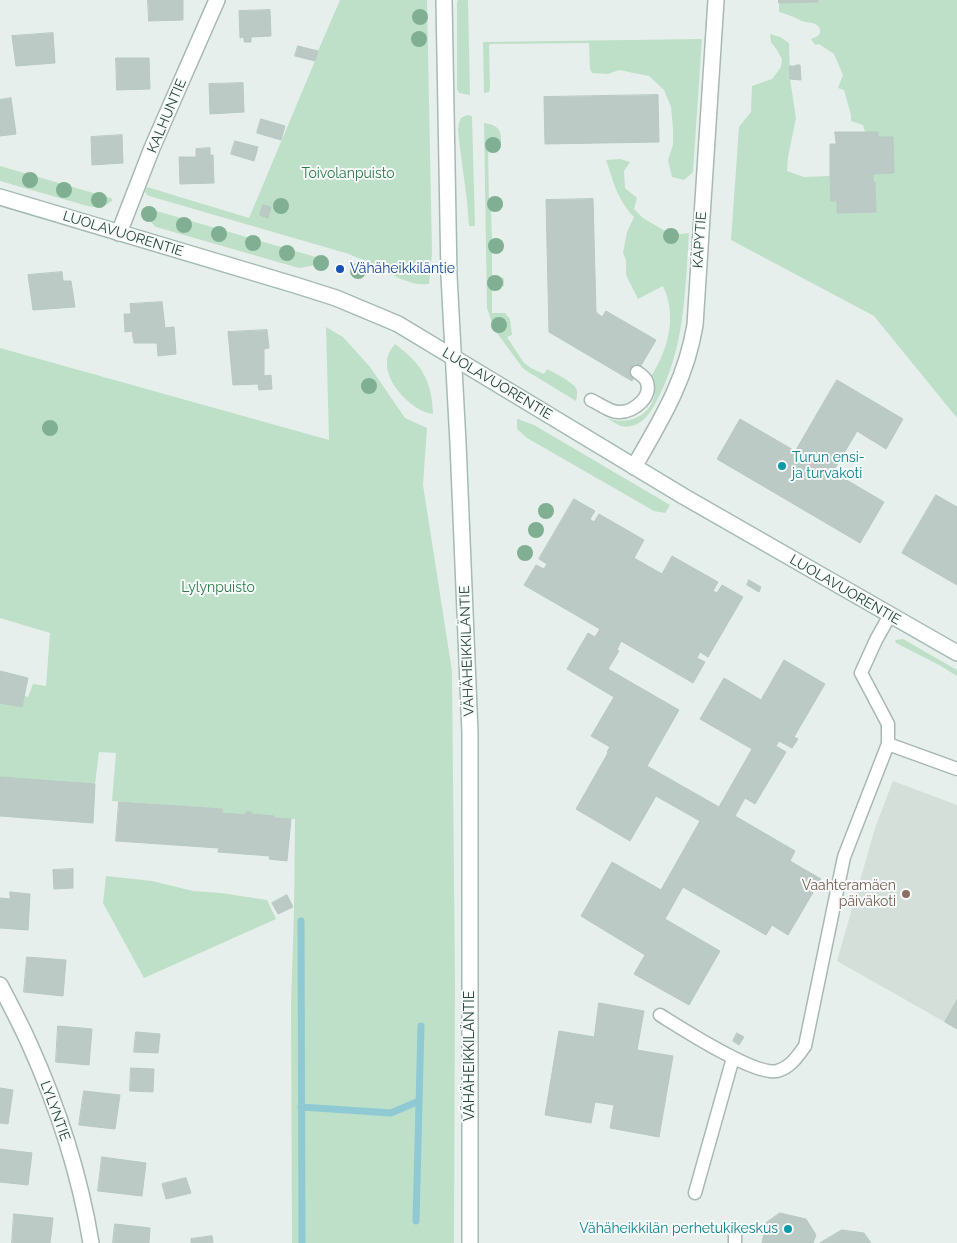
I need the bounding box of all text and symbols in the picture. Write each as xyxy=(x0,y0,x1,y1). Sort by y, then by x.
street label: KALHUNTIE xyxy=(144,76,190,156)
park label: Toivolanpuisto xyxy=(301,166,395,182)
street label: LUOLAVUORENTIE xyxy=(61,208,185,260)
street label: KÄPYTIE xyxy=(690,211,710,269)
place label: Vähäheikkiläntie xyxy=(350,261,455,277)
marker: Vähäheikkiläntie xyxy=(334,263,346,275)
street label: LUOLAVUORENTIE xyxy=(439,345,555,423)
place label: Turun ensi- ja turvakoti xyxy=(792,450,865,482)
marker: Turun ensi- ja turvakoti xyxy=(776,460,788,472)
street label: LUOLAVUORENTIE xyxy=(787,551,903,629)
park label: Lylynpuisto xyxy=(181,580,255,596)
street label: VÄHÄHEIKKILÄNTIE xyxy=(456,585,478,717)
place label: Vaahteramäen päiväkoti xyxy=(802,878,896,910)
marker: Vaahteramäen päiväkoti xyxy=(900,888,912,900)
street label: VÄHÄHEIKKILÄNTIE xyxy=(462,991,478,1121)
street label: LYLYNTIE xyxy=(36,1079,74,1143)
place label: Vähäheikkilän perhetukikeskus xyxy=(579,1221,778,1237)
marker: Vähäheikkilän perhetukikeskus xyxy=(782,1223,794,1235)

